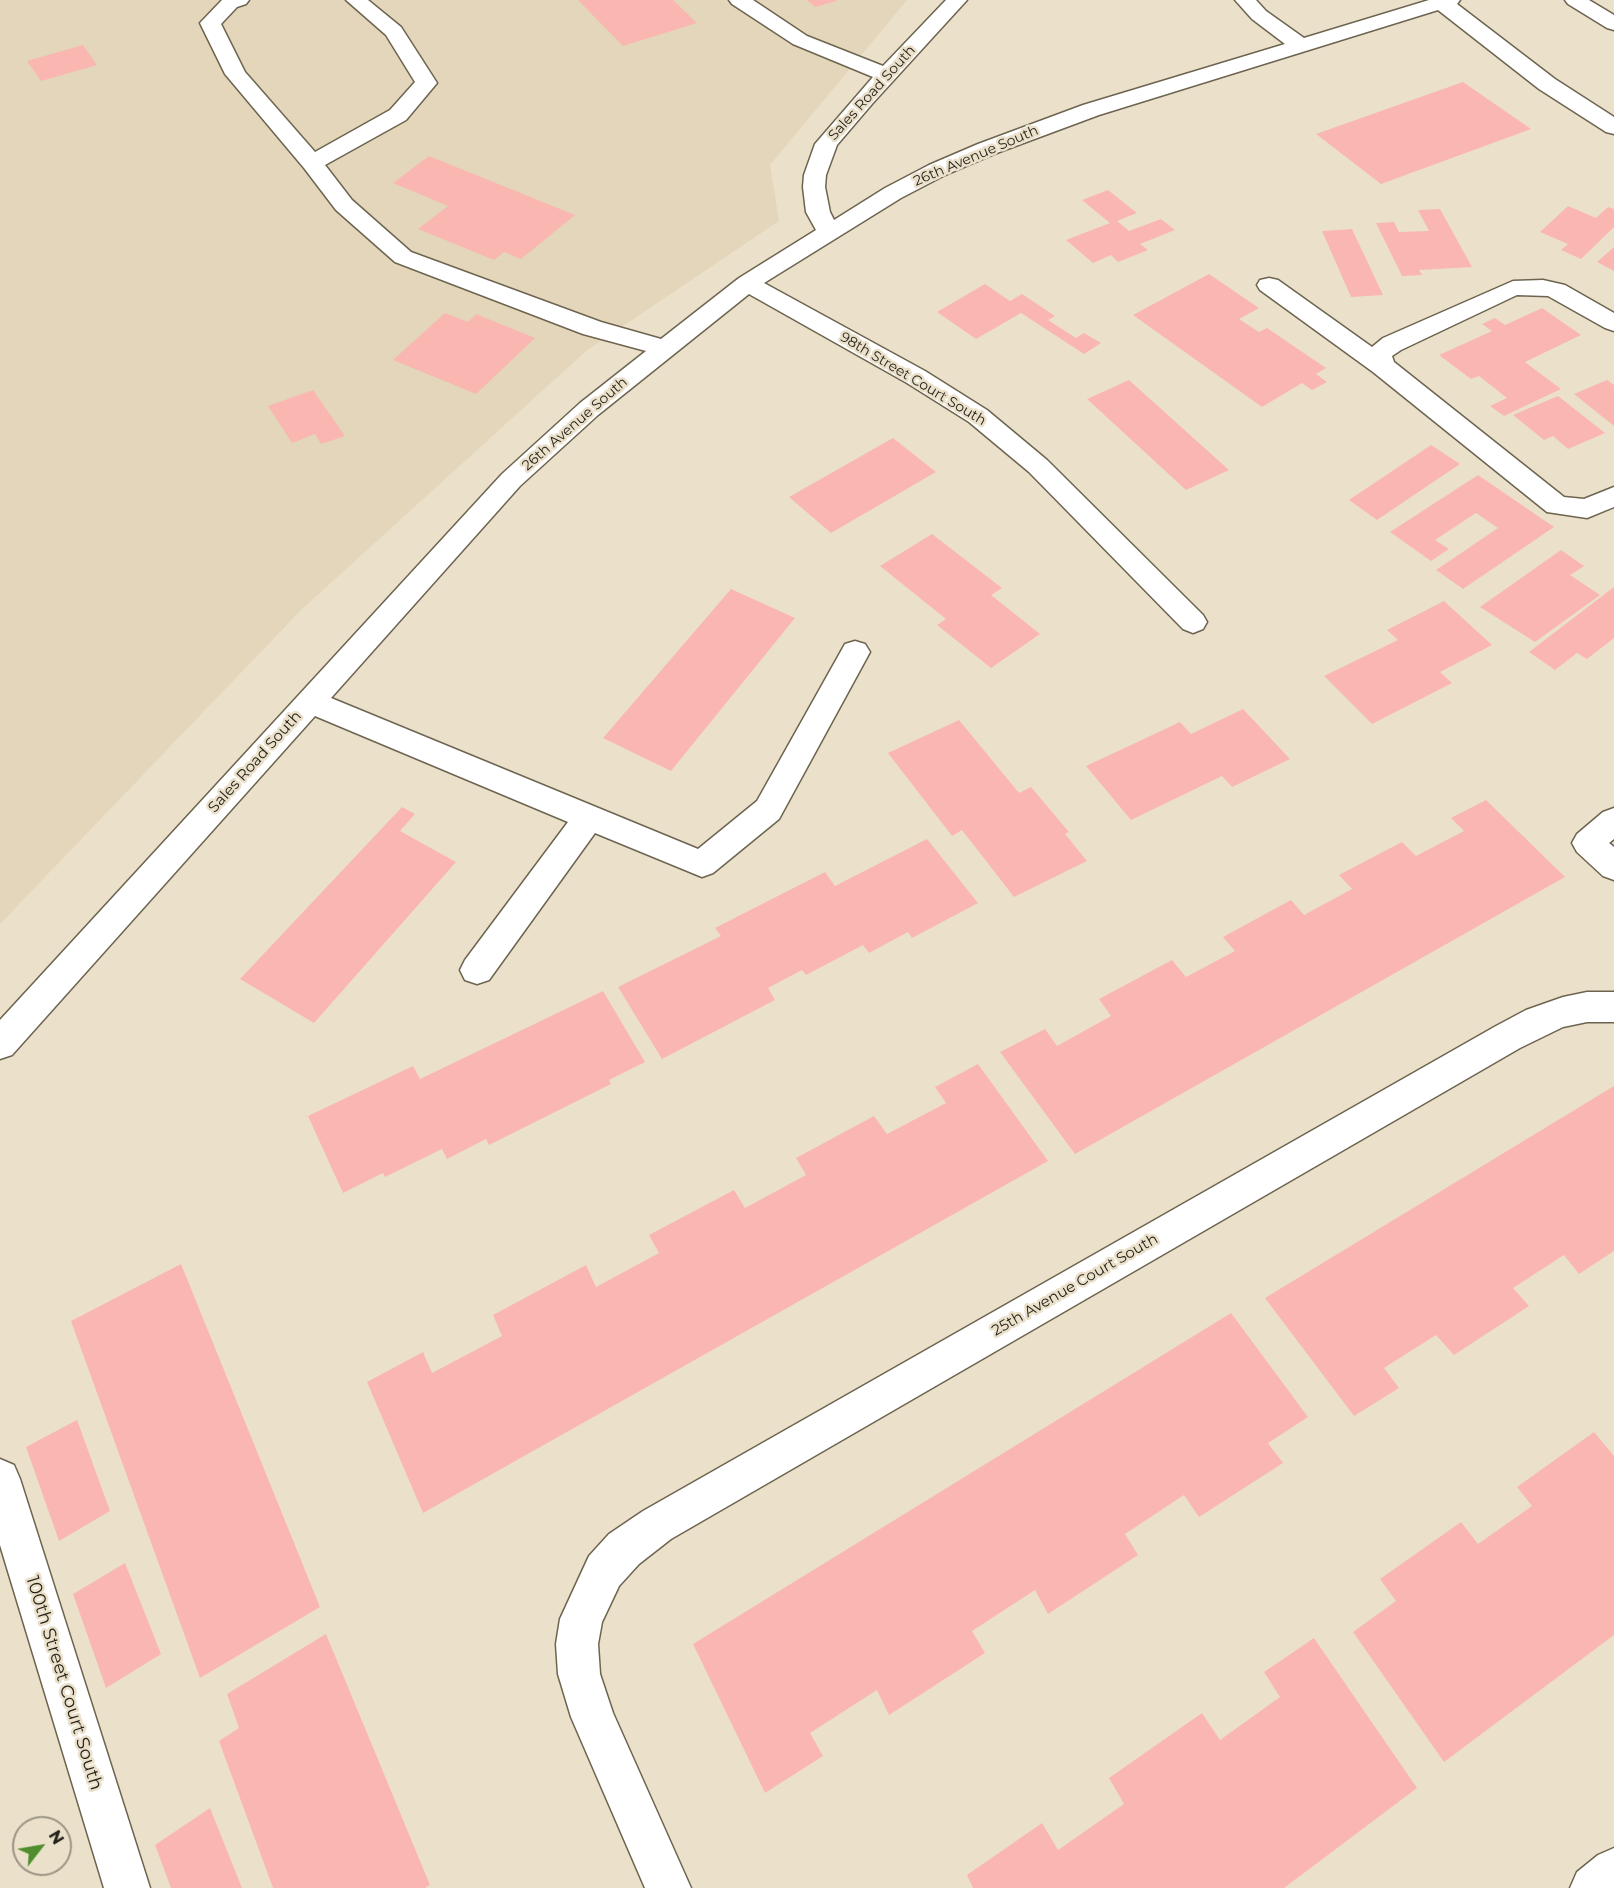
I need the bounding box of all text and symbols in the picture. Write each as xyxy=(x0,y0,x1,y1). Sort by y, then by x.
street label: Sales Road South xyxy=(825,42,919,144)
street label: 26th Avenue South xyxy=(911,122,1041,190)
street label: 98th Street Court South xyxy=(837,329,989,429)
street label: 26th Avenue South xyxy=(519,374,631,474)
street label: Sales Road South xyxy=(205,707,305,817)
street label: 25th Avenue Court South xyxy=(989,1230,1161,1340)
street label: 100th Street Court South xyxy=(21,1573,107,1793)
north arrow xyxy=(12,1816,72,1876)
text: N xyxy=(45,1827,68,1848)

